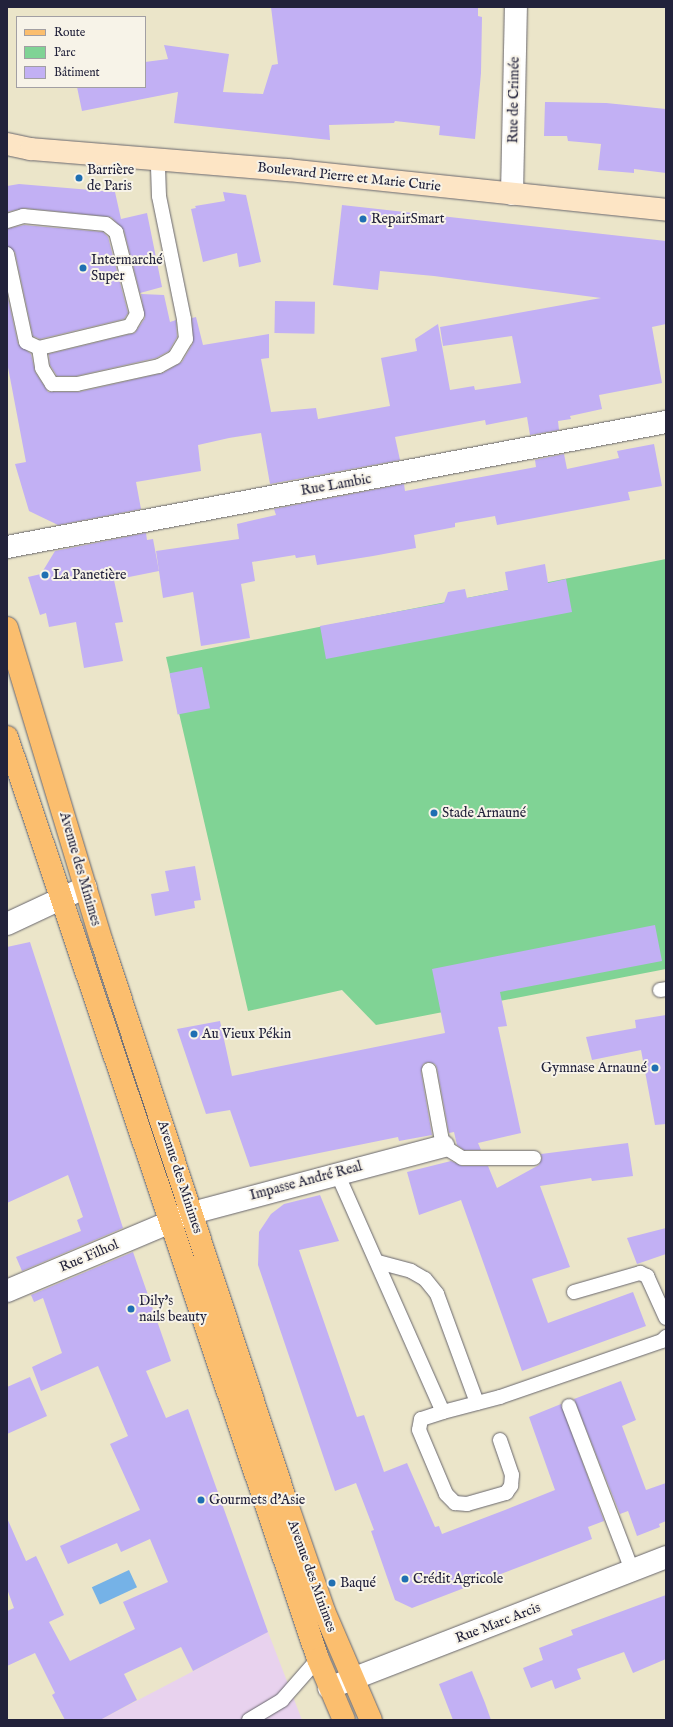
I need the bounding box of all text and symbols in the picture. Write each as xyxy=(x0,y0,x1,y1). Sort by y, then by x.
legend xyxy=(16,16,146,88)
text: Route xyxy=(54,25,85,40)
text: Parc xyxy=(54,45,76,60)
street label: Rue de Crimée xyxy=(505,56,523,144)
text: Bâtiment xyxy=(54,65,100,80)
street label: Boulevard Pierre et Marie Curie xyxy=(256,159,442,195)
place label: Barrière de Paris xyxy=(87,162,134,194)
marker: Barrière de Paris xyxy=(74,173,84,183)
place label: RepairSmart xyxy=(371,211,445,227)
marker: RepairSmart xyxy=(358,214,368,224)
place label: Intermarché Super xyxy=(91,252,163,284)
marker: Intermarché Super xyxy=(78,263,88,273)
street label: Rue Lambic xyxy=(299,471,373,499)
place label: La Panetière xyxy=(53,567,126,583)
marker: La Panetière xyxy=(40,570,50,580)
place label: Stade Arnauné xyxy=(442,805,526,821)
marker: Stade Arnauné xyxy=(429,808,439,818)
street label: Avenue des Minimes xyxy=(56,810,104,928)
place label: Au Vieux Pékin xyxy=(202,1026,291,1042)
marker: Au Vieux Pékin xyxy=(189,1029,199,1039)
place label: Gymnase Arnauné xyxy=(541,1060,647,1076)
marker: Gymnase Arnauné xyxy=(650,1063,660,1073)
street label: Avenue des Minimes xyxy=(154,1118,206,1236)
street label: Impasse André Real xyxy=(248,1158,364,1204)
street label: Rue Filhol xyxy=(57,1236,121,1276)
place label: Dily's nails beauty xyxy=(139,1293,207,1326)
marker: Dily's nails beauty xyxy=(126,1304,136,1314)
place label: Gourmets d'Asie xyxy=(209,1492,305,1508)
marker: Gourmets d'Asie xyxy=(196,1495,206,1505)
street label: Avenue des Minimes xyxy=(284,1518,340,1634)
place label: Crédit Agricole xyxy=(413,1571,503,1587)
marker: Crédit Agricole xyxy=(400,1574,410,1584)
place label: Baqué xyxy=(340,1575,376,1591)
marker: Baqué xyxy=(327,1578,337,1588)
street label: Rue Marc Arcis xyxy=(453,1599,543,1647)

